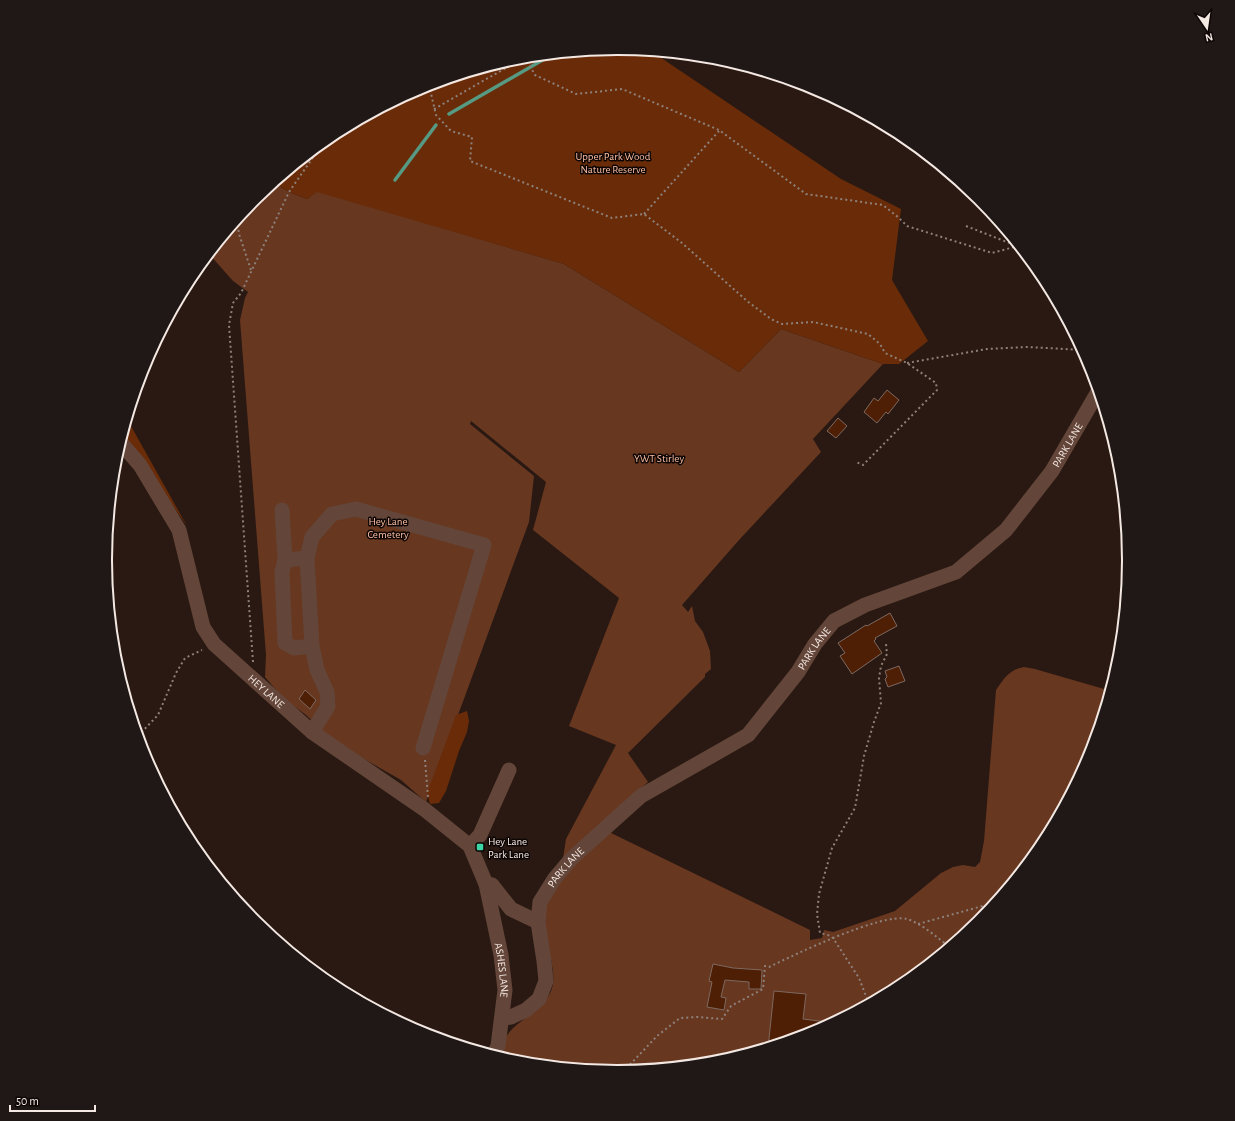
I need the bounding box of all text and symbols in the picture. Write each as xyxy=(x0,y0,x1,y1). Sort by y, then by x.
north arrow xyxy=(1187,8,1227,48)
text: N xyxy=(1204,31,1214,43)
park label: Upper Park Wood Nature Reserve xyxy=(576,151,651,175)
street label: PARK LANE xyxy=(1050,421,1085,469)
park label: YWT Stirley xyxy=(634,453,684,464)
park label: Hey Lane Cemetery xyxy=(367,516,409,540)
street label: PARK LANE xyxy=(796,625,833,672)
street label: HEY LANE xyxy=(246,673,287,711)
place label: Hey Lane Park Lane xyxy=(488,836,529,860)
marker: Hey Lane Park Lane xyxy=(475,842,485,852)
street label: PARK LANE xyxy=(546,845,587,889)
street label: ASHES LANE xyxy=(493,942,510,999)
scale bar xyxy=(10,1087,95,1113)
text: 50 m xyxy=(16,1095,39,1107)

